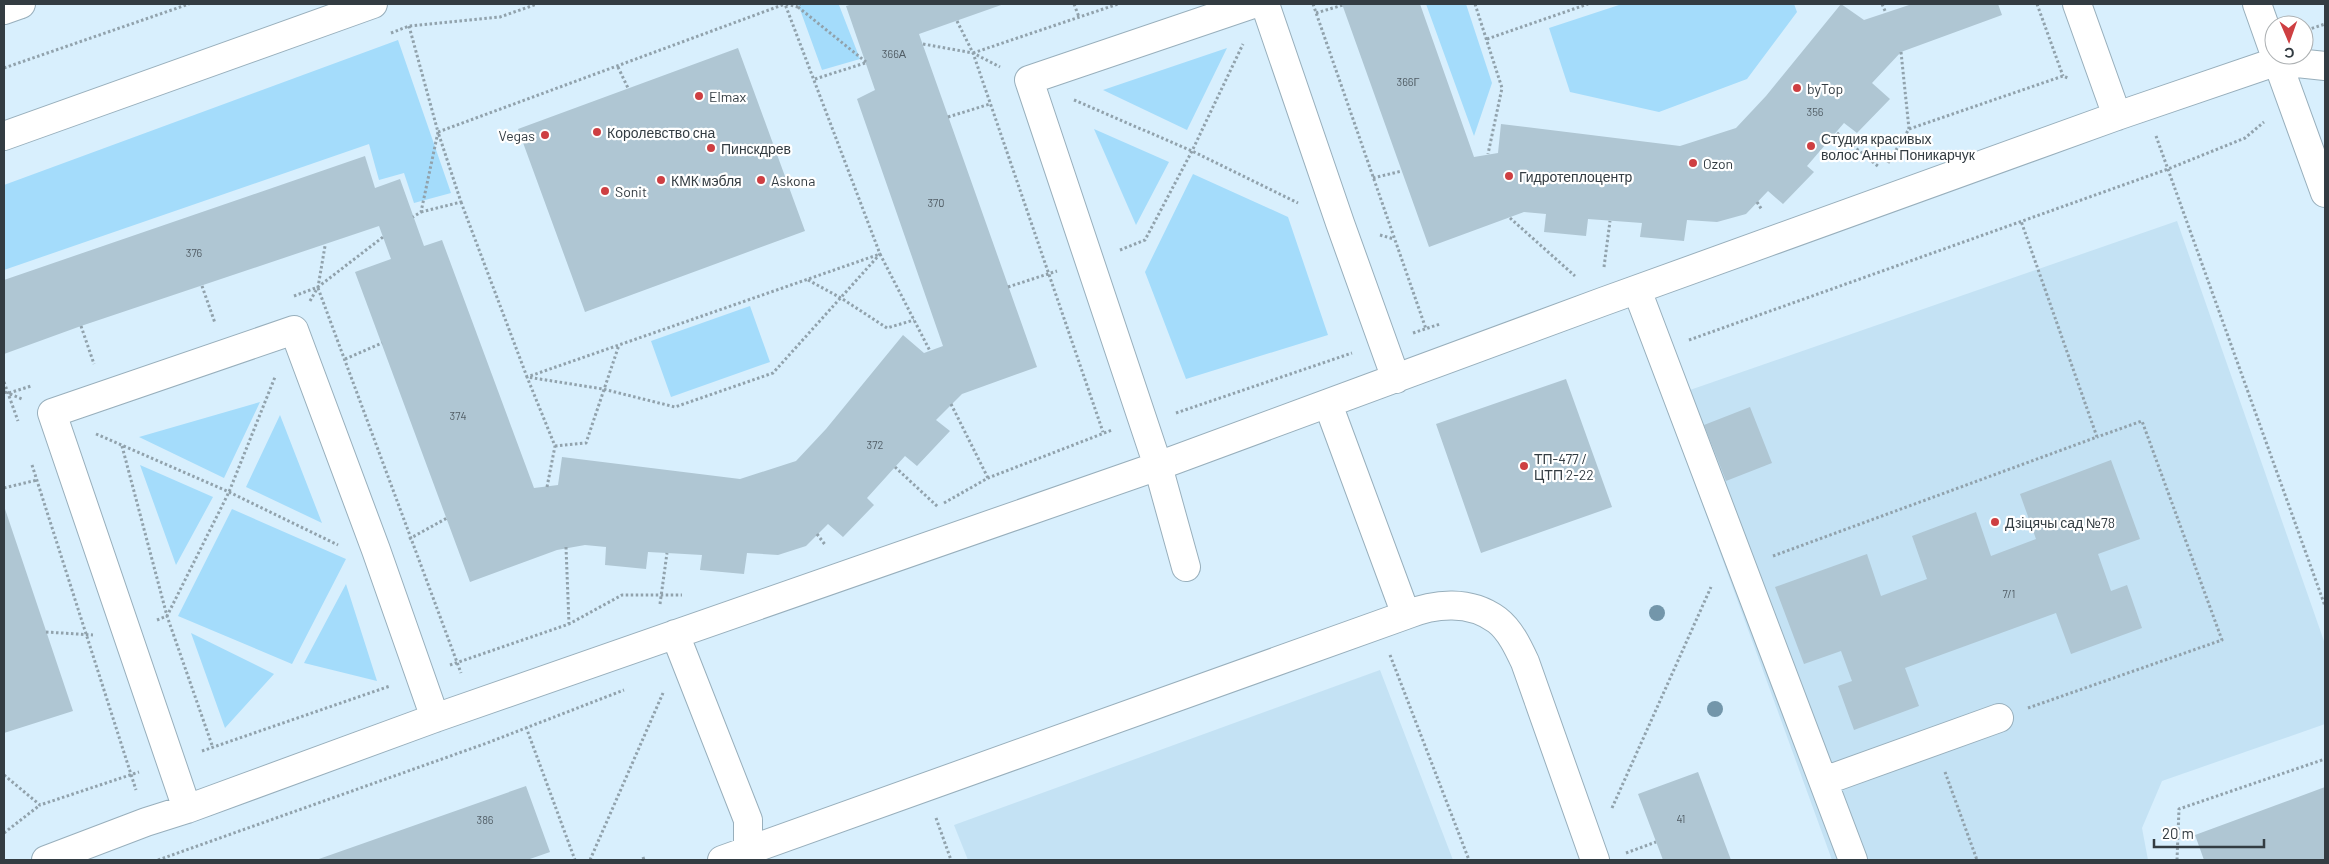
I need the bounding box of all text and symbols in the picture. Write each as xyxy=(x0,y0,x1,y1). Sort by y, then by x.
north arrow xyxy=(2264,15,2314,65)
text: С xyxy=(2284,45,2295,62)
house number: 366А xyxy=(882,47,907,60)
house number: 366Г xyxy=(1397,75,1420,88)
place label: byTop xyxy=(1807,80,1843,97)
marker: byTop xyxy=(1791,82,1803,94)
place label: Elmax xyxy=(709,88,746,105)
marker: Elmax xyxy=(693,90,705,102)
house number: 356 xyxy=(1807,105,1824,118)
place label: Королевство сна xyxy=(607,124,715,141)
marker: Королевство сна xyxy=(591,126,603,138)
place label: Vegas xyxy=(499,127,535,144)
marker: Vegas xyxy=(539,129,551,141)
place label: Студия красивых волос Анны Поникарчук xyxy=(1821,130,1976,163)
place label: Пинскдрев xyxy=(721,140,791,157)
marker: Студия красивых волос Анны Поникарчук xyxy=(1805,140,1817,152)
marker: Пинскдрев xyxy=(705,142,717,154)
place label: Ozon xyxy=(1703,155,1733,172)
marker: Ozon xyxy=(1687,157,1699,169)
place label: Гидротеплоцентр xyxy=(1519,168,1633,185)
marker: Гидротеплоцентр xyxy=(1503,170,1515,182)
place label: КМК мэбля xyxy=(671,172,742,189)
place label: Askona xyxy=(771,172,815,189)
marker: КМК мэбля xyxy=(655,174,667,186)
marker: Askona xyxy=(755,174,767,186)
place label: Sonit xyxy=(615,183,647,200)
marker: Sonit xyxy=(599,185,611,197)
house number: 370 xyxy=(927,196,945,209)
house number: 376 xyxy=(186,246,203,259)
house number: 374 xyxy=(450,409,466,422)
house number: 372 xyxy=(867,438,883,451)
place label: ТП-477 / ЦТП 2-22 xyxy=(1534,450,1594,483)
marker: ТП-477 / ЦТП 2-22 xyxy=(1518,460,1530,472)
place label: Дзіцячы сад №78 xyxy=(2005,514,2115,531)
marker: Дзіцячы сад №78 xyxy=(1989,516,2001,528)
house number: 7/1 xyxy=(2003,587,2015,600)
house number: 41 xyxy=(1677,812,1685,825)
house number: 386 xyxy=(476,813,494,826)
scale bar xyxy=(2154,816,2264,848)
text: 20 m xyxy=(2162,824,2194,842)

